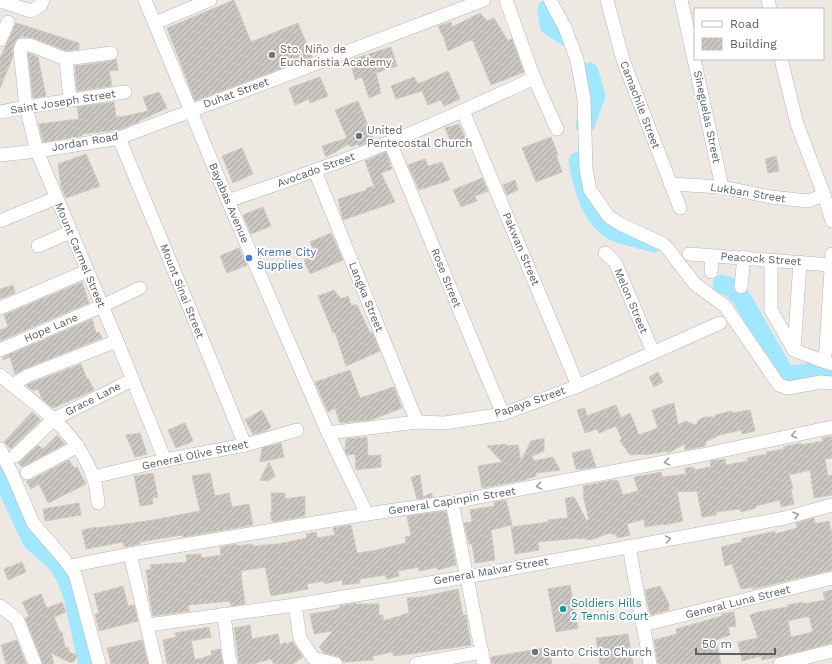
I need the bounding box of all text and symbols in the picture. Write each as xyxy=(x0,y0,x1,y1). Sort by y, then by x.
legend xyxy=(694,8,824,60)
text: Road xyxy=(730,17,759,31)
text: Building xyxy=(730,37,777,51)
place label: Sto. Niño de Eucharistia Academy xyxy=(280,43,392,69)
marker: Sto. Niño de Eucharistia Academy xyxy=(267,50,277,60)
street label: Camachile Street xyxy=(617,59,663,151)
street label: Sineguelas Street xyxy=(691,70,723,165)
street label: Duhat Street xyxy=(201,75,271,111)
street label: Saint Joseph Street xyxy=(9,87,117,117)
place label: United Pentecostal Church xyxy=(367,124,472,150)
street label: Jordan Road xyxy=(51,130,119,154)
marker: United Pentecostal Church xyxy=(354,131,364,141)
street label: Avocado Street xyxy=(275,150,357,190)
street label: Bayabas Avenue xyxy=(206,161,252,245)
street label: Lukban Street xyxy=(709,181,787,205)
street label: Mount Carmel Street xyxy=(52,201,108,310)
street label: Pakwan Street xyxy=(500,210,542,288)
street label: Mount Sinai Street xyxy=(157,242,207,340)
place label: Kreme City Supplies xyxy=(257,246,317,272)
street label: Rose Street xyxy=(428,246,464,310)
street label: Peacock Street xyxy=(720,250,802,268)
marker: Kreme City Supplies xyxy=(244,253,254,263)
street label: Langka Street xyxy=(346,260,386,334)
street label: Melon Street xyxy=(611,267,651,336)
street label: Hope Lane xyxy=(22,311,80,345)
street label: Grace Lane xyxy=(63,379,123,419)
street label: Papaya Street xyxy=(493,384,568,420)
one-way arrow xyxy=(791,431,797,439)
street label: General Olive Street xyxy=(141,437,250,473)
one-way arrow xyxy=(663,457,670,466)
one-way arrow xyxy=(536,481,542,489)
street label: General Capinpin Street xyxy=(387,484,517,517)
one-way arrow xyxy=(792,511,799,520)
one-way arrow xyxy=(665,535,671,544)
street label: General Malvar Street xyxy=(433,554,550,588)
street label: General Luna Street xyxy=(684,583,792,621)
place label: Soldiers Hills 2 Tennis Court xyxy=(571,597,649,623)
marker: Soldiers Hills 2 Tennis Court xyxy=(558,604,568,614)
scale bar xyxy=(696,630,775,656)
text: 50 m xyxy=(702,637,732,651)
place label: Santo Cristo Church xyxy=(543,646,652,659)
marker: Santo Cristo Church xyxy=(530,647,540,657)

